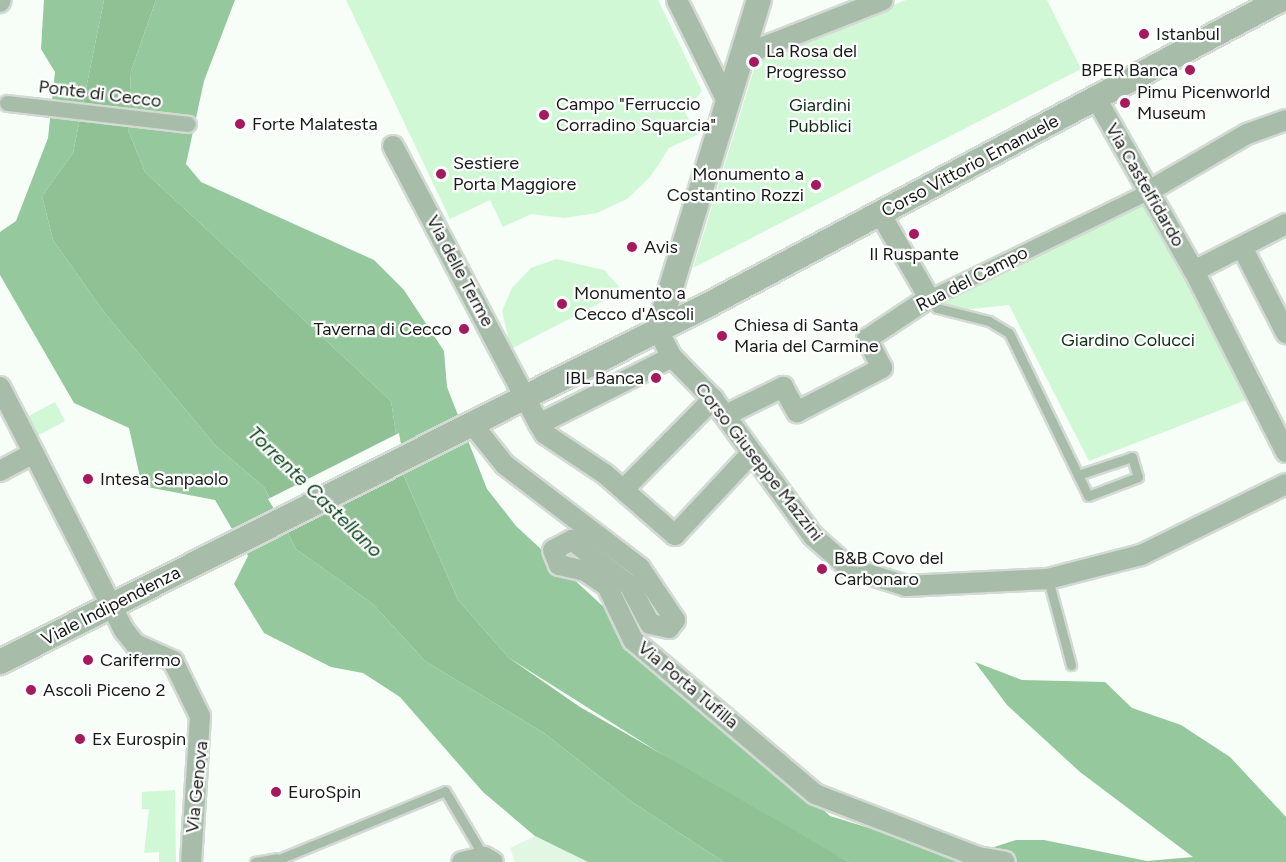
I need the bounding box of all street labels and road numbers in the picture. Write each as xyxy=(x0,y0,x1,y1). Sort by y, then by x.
street label: Ponte di Cecco xyxy=(37,76,163,112)
street label: Corso Vittorio Emanuele xyxy=(878,110,1062,222)
street label: Via Castelfidardo xyxy=(1101,119,1189,251)
street label: Via delle Terme xyxy=(422,212,498,330)
street label: Rua del Campo xyxy=(913,242,1031,316)
street label: Corso Giuseppe Mazzini xyxy=(690,379,828,545)
street label: Viale Indipendenza xyxy=(38,562,184,650)
street label: Via Porta Tufilla xyxy=(633,637,743,733)
street label: Via Genova xyxy=(181,740,213,834)

